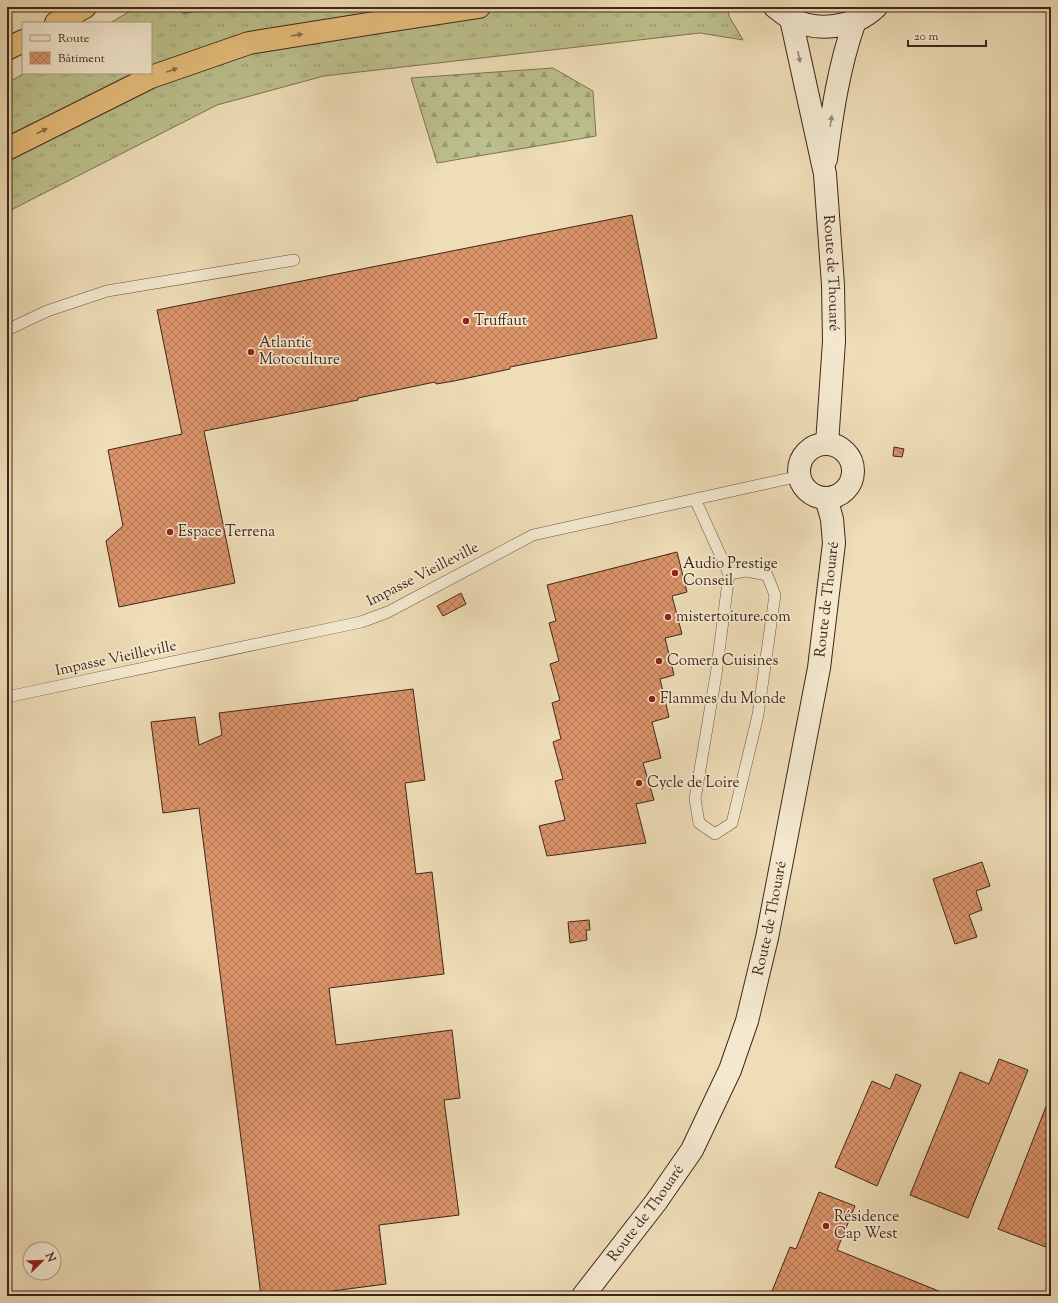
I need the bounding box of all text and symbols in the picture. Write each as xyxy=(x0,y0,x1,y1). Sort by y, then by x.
legend xyxy=(22,22,152,74)
scale bar xyxy=(908,22,986,48)
text: 20 m xyxy=(914,28,939,46)
text: Route xyxy=(58,30,90,48)
one-way arrow xyxy=(291,32,303,38)
text: Bâtiment xyxy=(58,50,105,68)
one-way arrow xyxy=(796,51,802,63)
one-way arrow xyxy=(166,67,178,73)
one-way arrow xyxy=(828,115,834,128)
one-way arrow xyxy=(36,128,47,134)
street label: Route de Thouaré xyxy=(817,214,844,331)
place label: Truffaut xyxy=(474,311,527,332)
marker: Truffaut xyxy=(461,316,471,326)
place label: Atlantic Motoculture xyxy=(259,333,340,371)
marker: Atlantic Motoculture xyxy=(246,347,256,357)
place label: Espace Terrena xyxy=(178,522,275,543)
marker: Espace Terrena xyxy=(165,527,175,537)
street label: Impasse Vieilleville xyxy=(363,538,483,612)
street label: Route de Thouaré xyxy=(810,540,845,659)
place label: Audio Prestige Conseil xyxy=(683,554,778,592)
marker: Audio Prestige Conseil xyxy=(670,568,680,578)
place label: mistertoiture.com xyxy=(676,607,791,628)
marker: mistertoiture.com xyxy=(663,612,673,622)
street label: Impasse Vieilleville xyxy=(53,636,179,682)
place label: Comera Cuisines xyxy=(667,651,778,672)
marker: Comera Cuisines xyxy=(654,656,664,666)
place label: Flammes du Monde xyxy=(660,689,786,710)
marker: Flammes du Monde xyxy=(647,694,657,704)
place label: Cycle de Loire xyxy=(647,773,740,794)
marker: Cycle de Loire xyxy=(634,778,644,788)
street label: Route de Thouaré xyxy=(748,859,792,978)
street label: Route de Thouaré xyxy=(603,1160,689,1266)
place label: Résidence Cap West xyxy=(834,1207,899,1245)
marker: Résidence Cap West xyxy=(821,1221,831,1231)
north arrow xyxy=(22,1241,62,1281)
text: N xyxy=(41,1249,59,1265)

